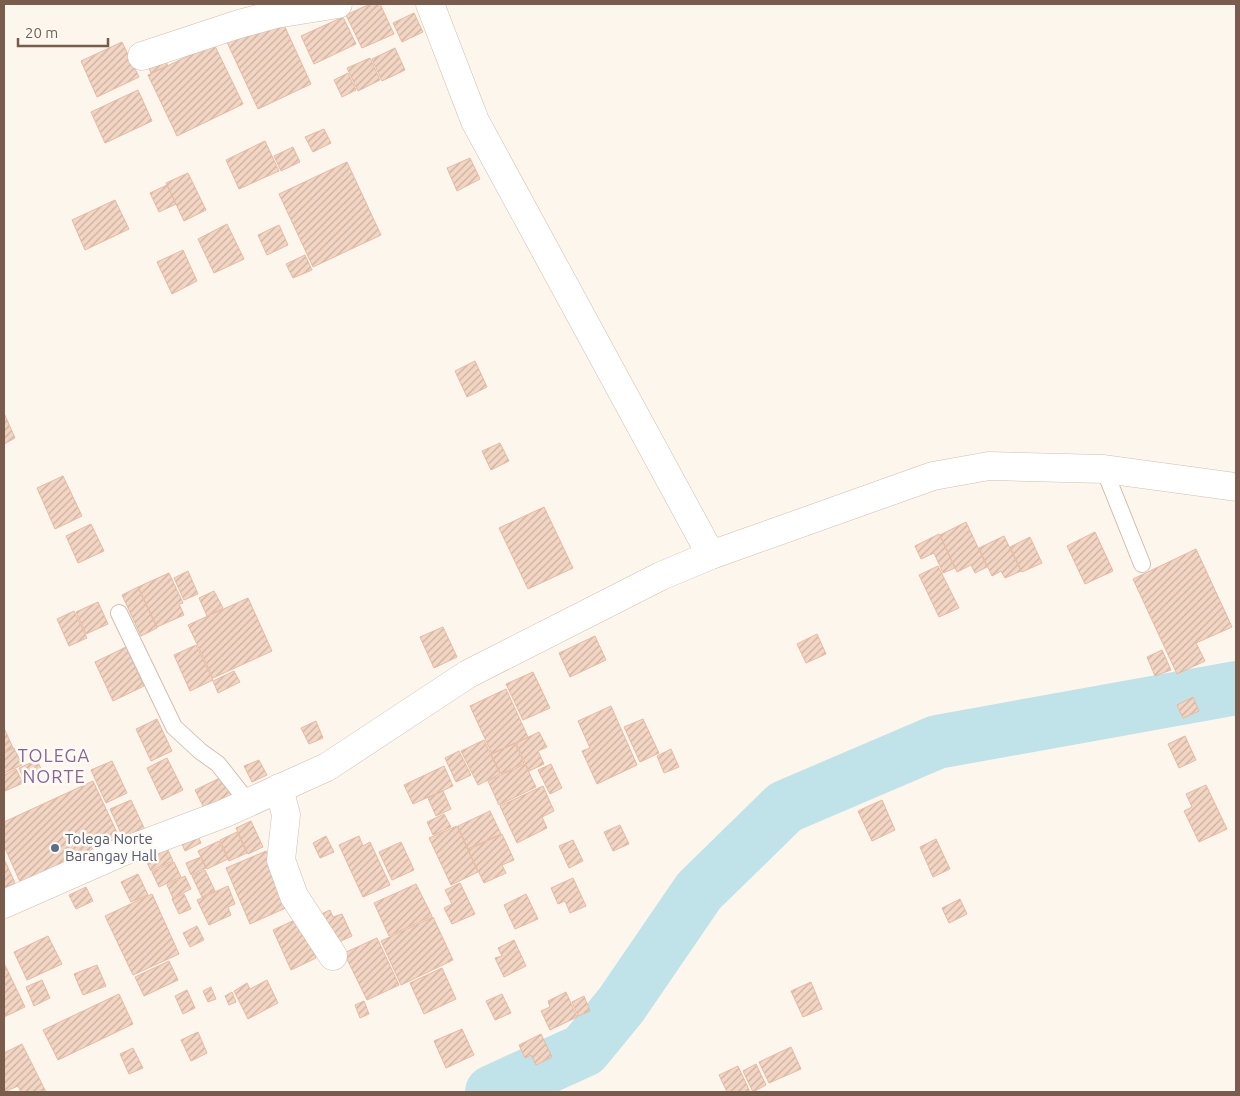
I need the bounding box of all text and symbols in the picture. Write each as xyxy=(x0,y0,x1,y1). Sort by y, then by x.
scale bar xyxy=(18,15,108,47)
text: 20 m xyxy=(25,24,58,41)
district label: TOLEGA NORTE xyxy=(18,745,90,786)
place label: Tolega Norte Barangay Hall xyxy=(65,830,157,864)
marker: Tolega Norte Barangay Hall xyxy=(49,842,61,854)

